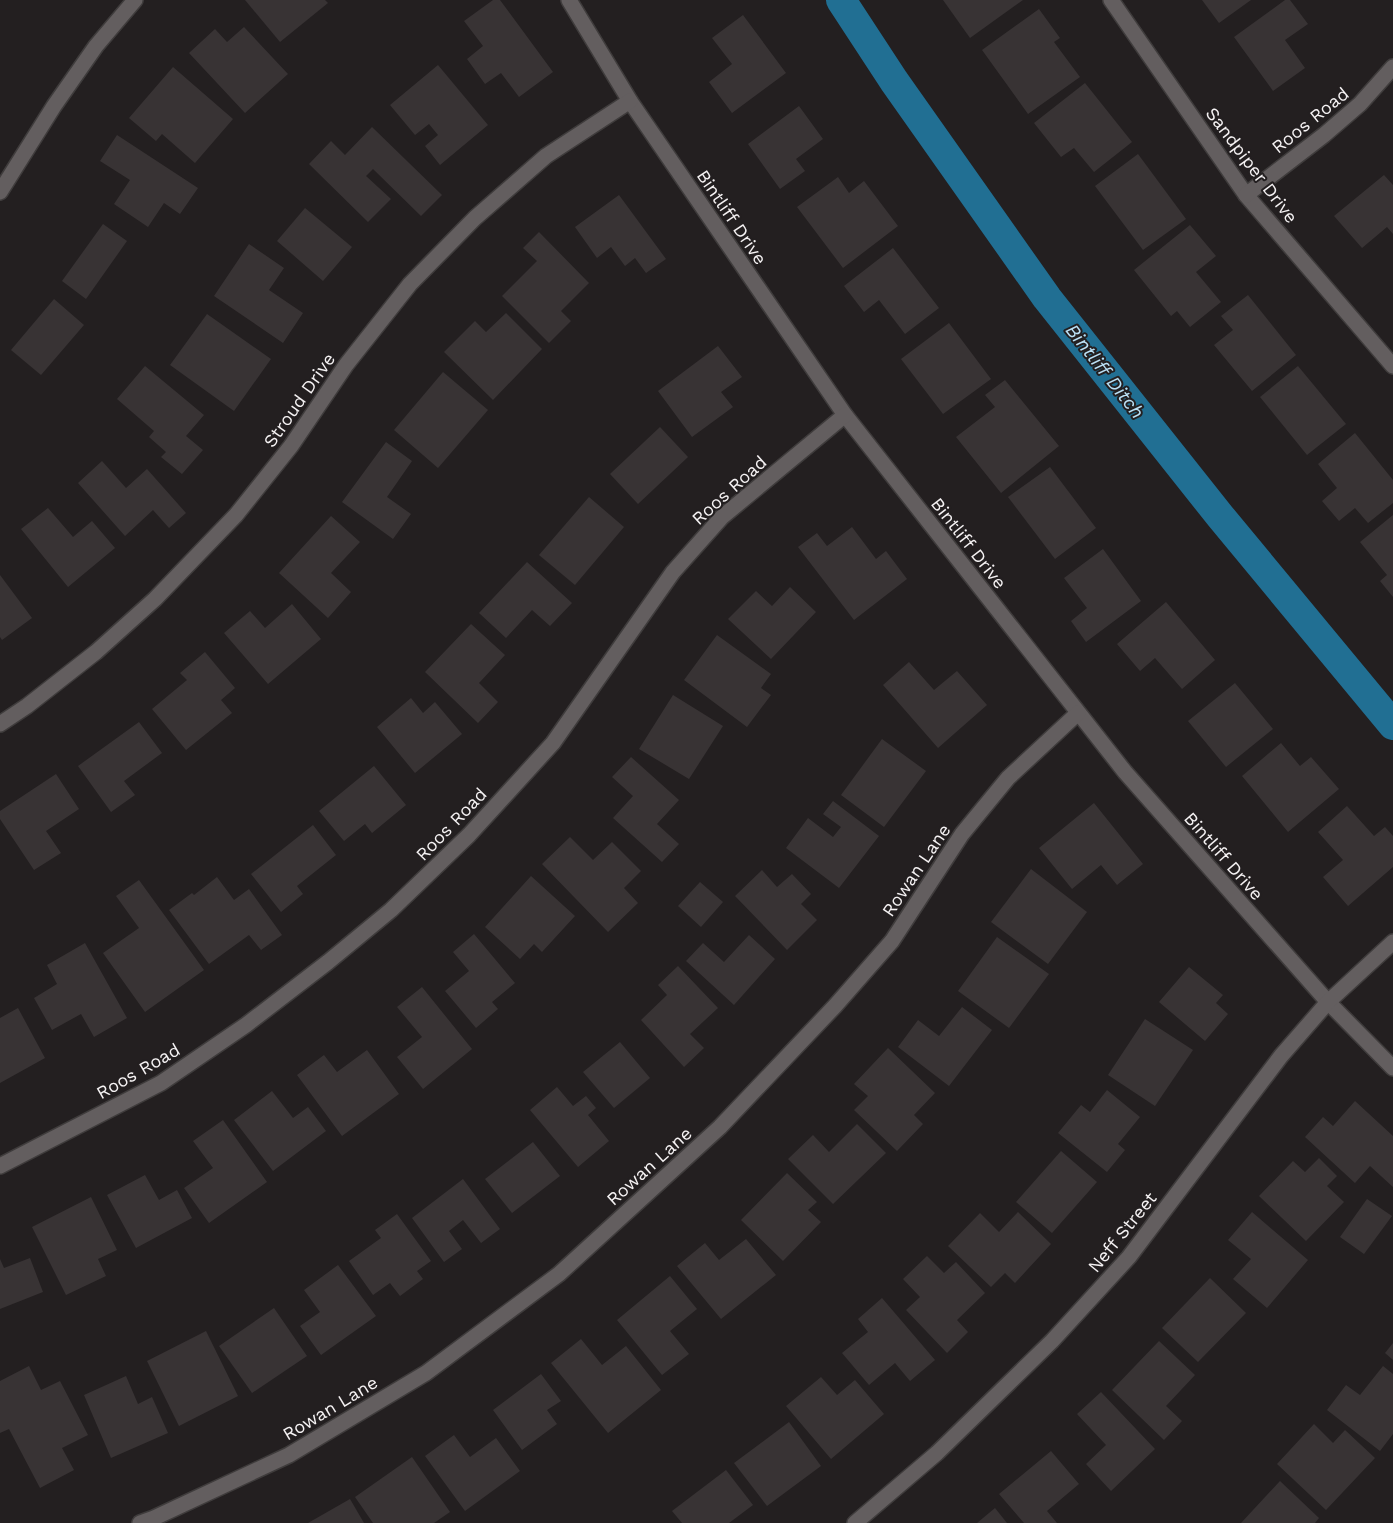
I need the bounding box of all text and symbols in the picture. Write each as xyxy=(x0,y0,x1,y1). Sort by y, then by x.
street label: Roos Road xyxy=(1267,83,1353,157)
street label: Sandpiper Drive xyxy=(1202,103,1302,227)
street label: Bintliff Drive xyxy=(693,166,771,268)
water label: Bintliff Ditch xyxy=(1061,319,1149,423)
street label: Stroud Drive xyxy=(259,349,339,451)
street label: Roos Road xyxy=(687,451,771,529)
street label: Bintliff Drive xyxy=(927,493,1011,593)
street label: Roos Road xyxy=(411,783,491,865)
street label: Bintliff Drive xyxy=(1180,808,1268,904)
street label: Rowan Lane xyxy=(877,820,955,920)
street label: Roos Road xyxy=(93,1039,183,1103)
street label: Rowan Lane xyxy=(602,1122,696,1210)
street label: Neff Street xyxy=(1083,1187,1161,1276)
street label: Rowan Lane xyxy=(279,1371,381,1445)

